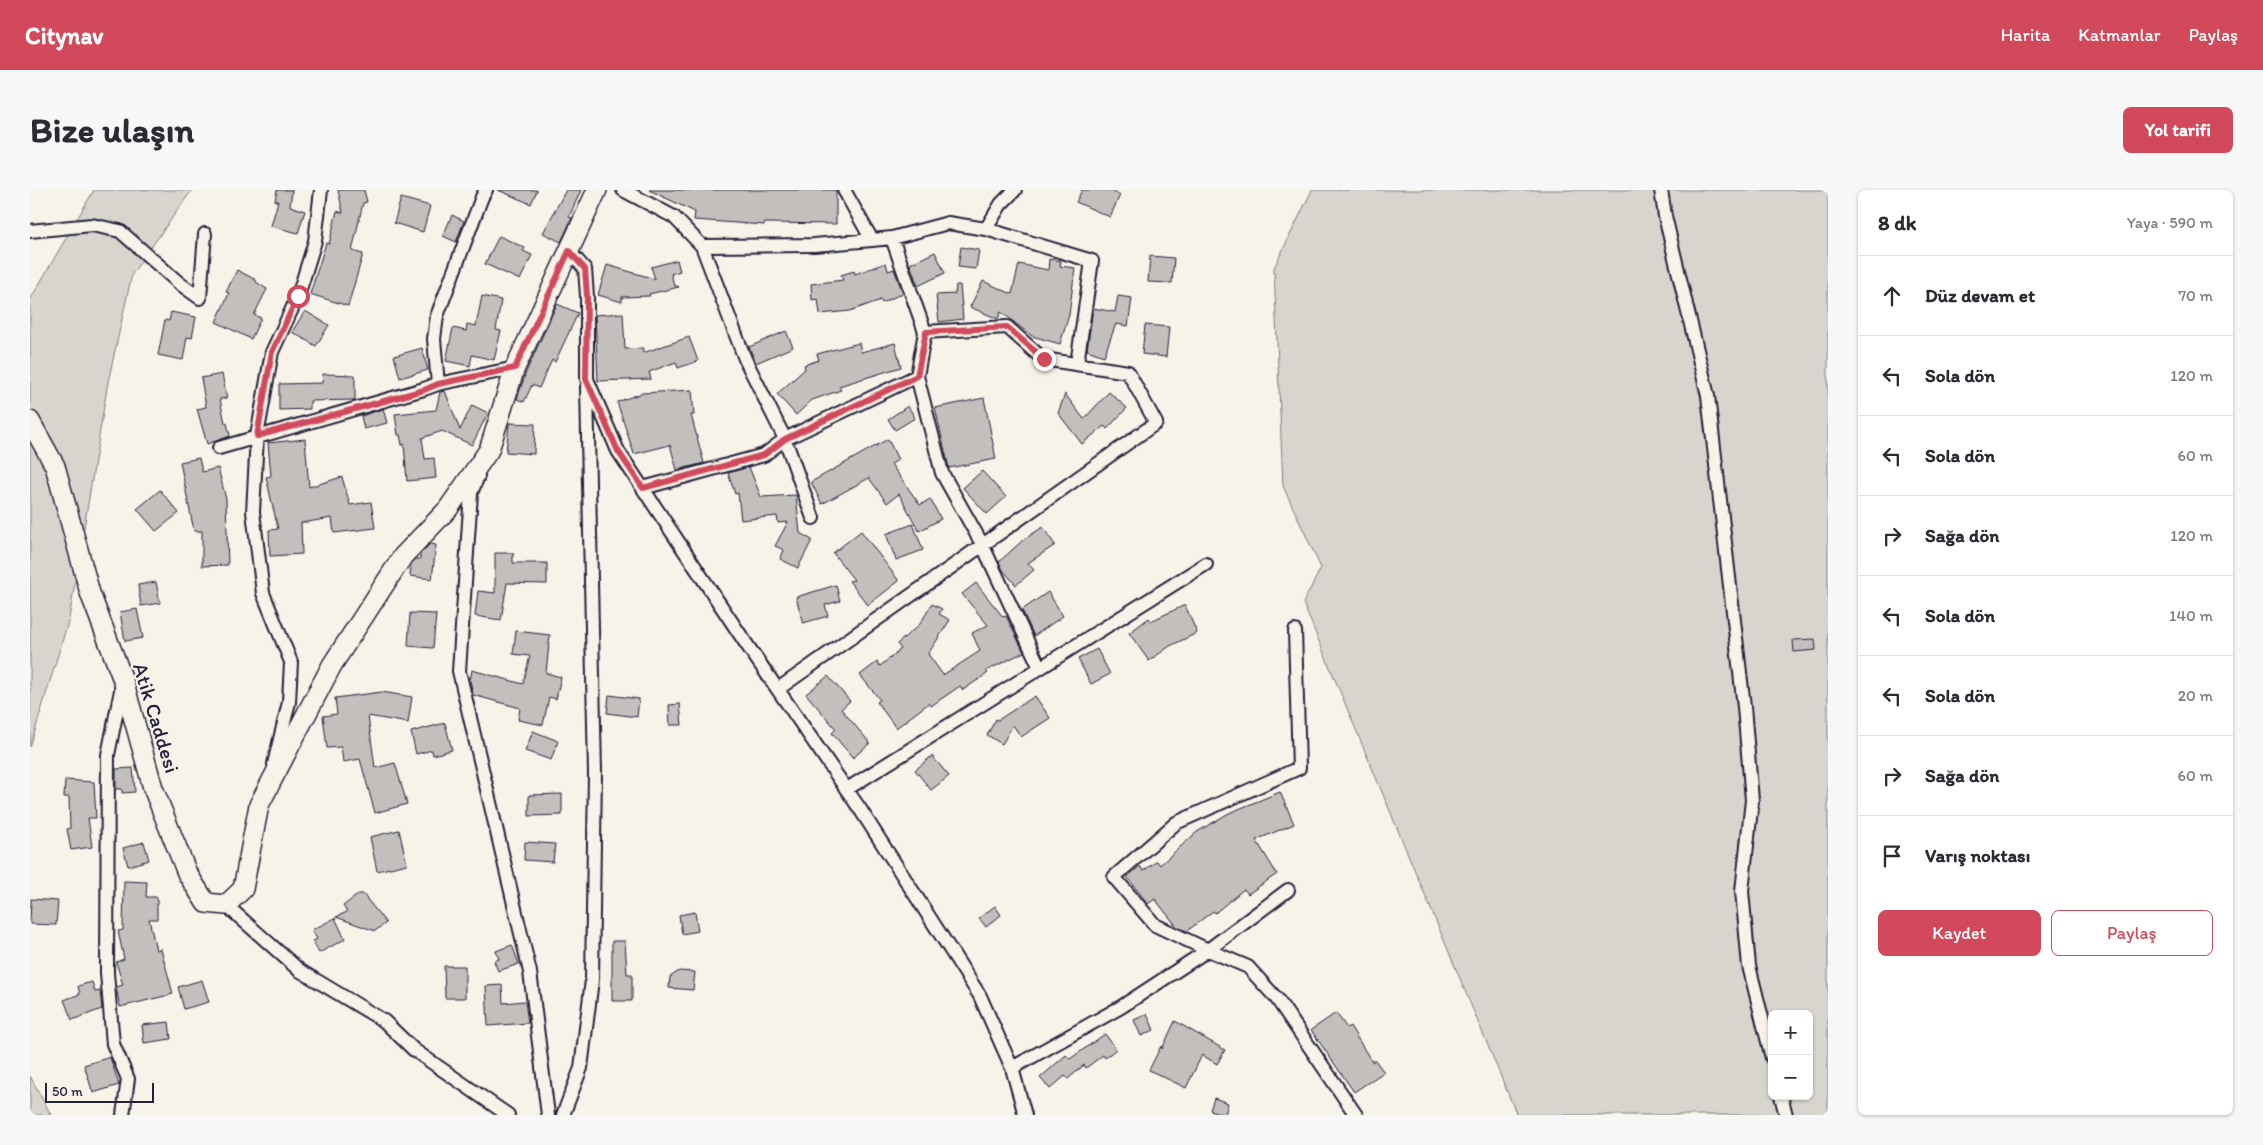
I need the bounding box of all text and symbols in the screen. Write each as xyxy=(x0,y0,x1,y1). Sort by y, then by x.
text: Citynav xyxy=(25,21,103,50)
text: Harita xyxy=(2001,24,2050,46)
text: Katmanlar xyxy=(2078,24,2161,46)
text: Paylaş xyxy=(2189,24,2238,46)
button: Yol tarifi xyxy=(2123,107,2233,153)
text: Bize ulaşın xyxy=(30,109,194,151)
text: 8 dk xyxy=(1878,210,1917,235)
text: Yaya · 590 m xyxy=(2127,213,2213,232)
icon: ahead xyxy=(1878,282,1906,310)
text: Düz devam et xyxy=(1925,284,2035,307)
route start xyxy=(287,285,310,308)
text: 70 m xyxy=(2178,286,2213,305)
route end xyxy=(1033,348,1056,371)
icon: left xyxy=(1878,362,1906,390)
text: Sola dön xyxy=(1925,364,1995,387)
text: 120 m xyxy=(2170,366,2213,385)
icon: left xyxy=(1878,442,1906,470)
text: Sola dön xyxy=(1925,444,1995,467)
text: 60 m xyxy=(2178,446,2213,465)
icon: right xyxy=(1878,522,1906,550)
text: Sağa dön xyxy=(1925,524,1999,547)
text: 120 m xyxy=(2170,526,2213,545)
icon: left xyxy=(1878,602,1906,630)
text: Sola dön xyxy=(1925,604,1995,627)
text: 140 m xyxy=(2169,606,2213,625)
street label: Atik Caddesi xyxy=(128,660,185,776)
icon: left xyxy=(1878,682,1906,710)
text: Sola dön xyxy=(1925,684,1995,707)
text: 20 m xyxy=(2178,686,2213,705)
icon: right xyxy=(1878,762,1906,790)
text: Sağa dön xyxy=(1925,764,1999,787)
text: 60 m xyxy=(2178,766,2213,785)
icon: arrive xyxy=(1878,842,1906,870)
text: Varış noktası xyxy=(1925,844,2030,867)
button: Kaydet xyxy=(1878,910,2041,956)
button: Paylaş xyxy=(2051,910,2213,956)
map controls xyxy=(1768,1010,1813,1100)
button: + xyxy=(1768,1010,1813,1055)
button: − xyxy=(1768,1055,1813,1100)
scale bar xyxy=(45,1080,154,1103)
text: 50 m xyxy=(52,1083,83,1100)

